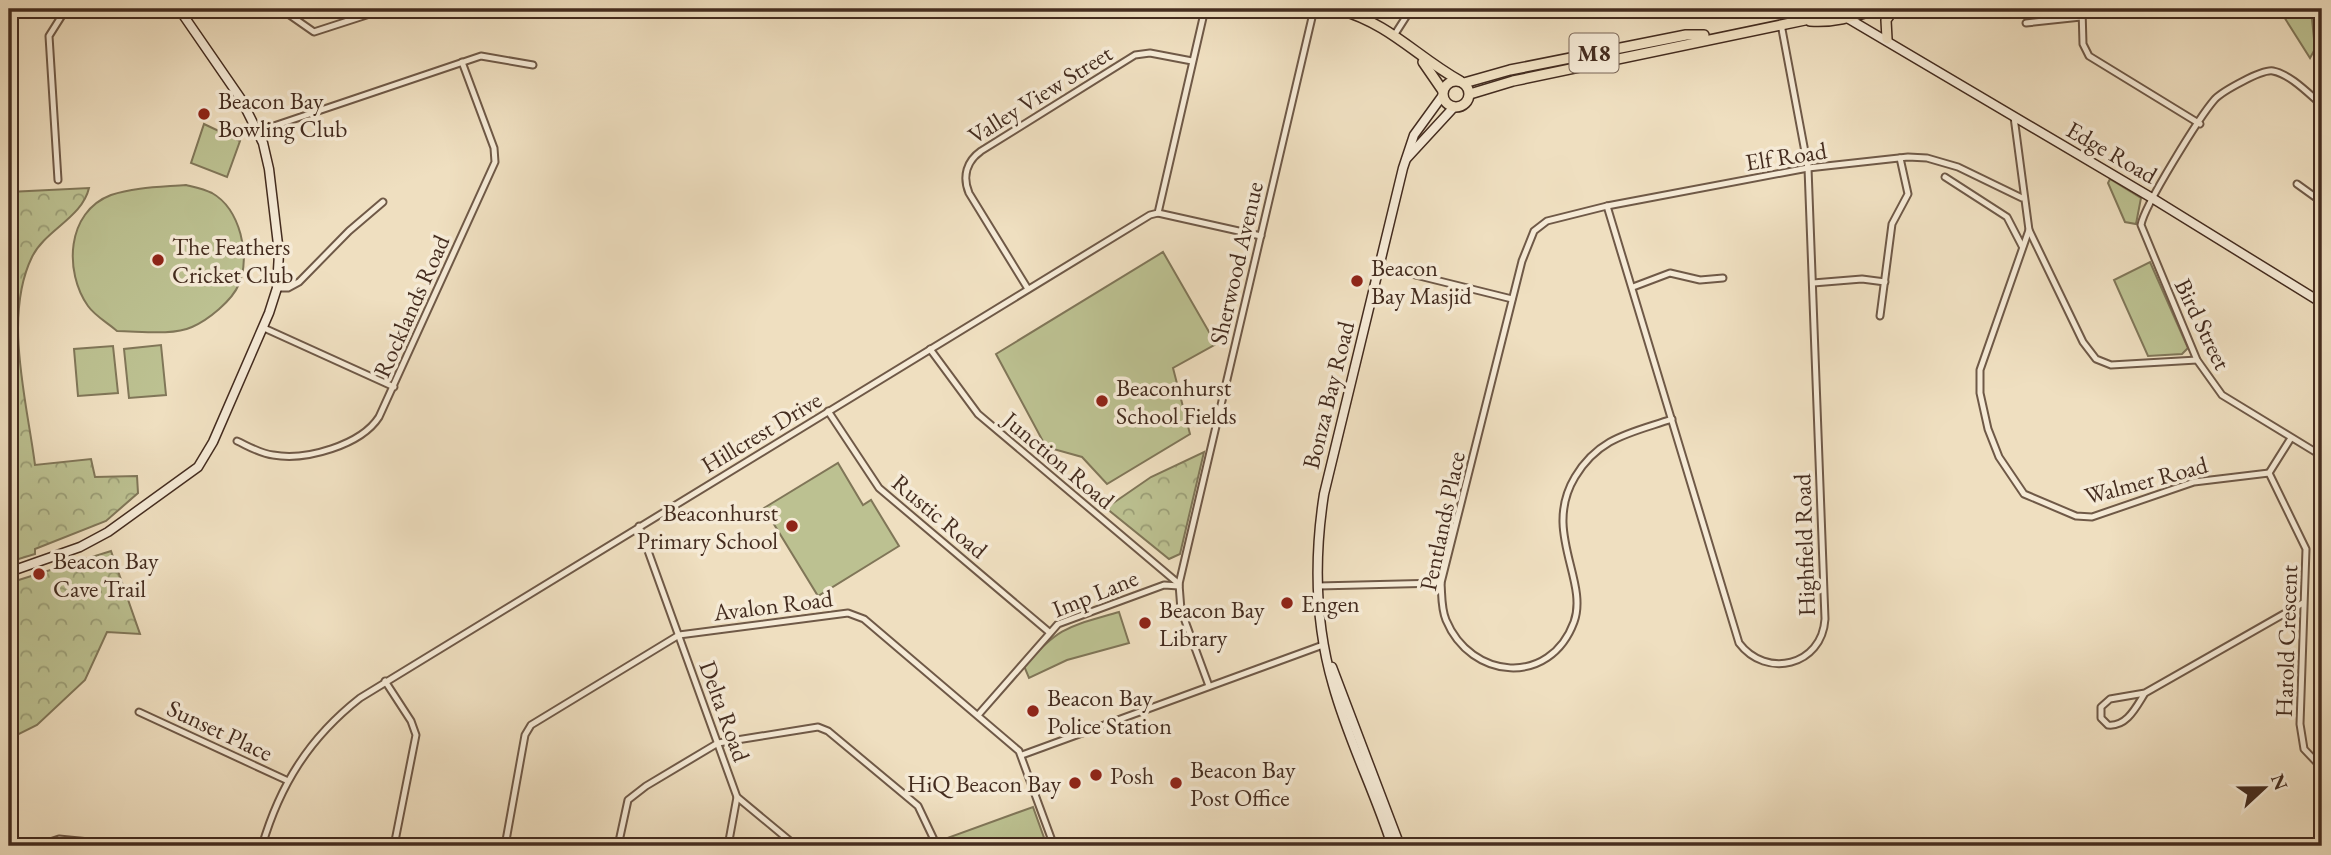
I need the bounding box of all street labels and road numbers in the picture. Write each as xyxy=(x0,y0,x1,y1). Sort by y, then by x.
road number: M8 xyxy=(1570,34,1618,72)
street label: Valley View Street xyxy=(962,37,1118,151)
street label: Edge Road xyxy=(2061,114,2164,191)
street label: Elf Road xyxy=(1743,134,1830,178)
street label: Sherwood Avenue xyxy=(1202,178,1270,348)
street label: Rocklands Road xyxy=(366,229,457,382)
street label: Bird Street xyxy=(2168,273,2239,375)
street label: Bonza Bay Road xyxy=(1295,317,1362,472)
street label: Hillcrest Drive xyxy=(695,384,827,480)
street label: Junction Road xyxy=(995,403,1122,516)
street label: Pentlands Place xyxy=(1412,449,1472,593)
street label: Walmer Road xyxy=(2081,449,2212,511)
street label: Rustic Road xyxy=(886,467,995,566)
street label: Highfield Road xyxy=(1786,472,1822,617)
street label: Imp Lane xyxy=(1048,562,1142,624)
street label: Harold Crescent xyxy=(2268,564,2304,718)
street label: Avalon Road xyxy=(711,582,835,628)
street label: Delta Road xyxy=(692,656,758,767)
street label: Sunset Place xyxy=(162,692,278,768)

